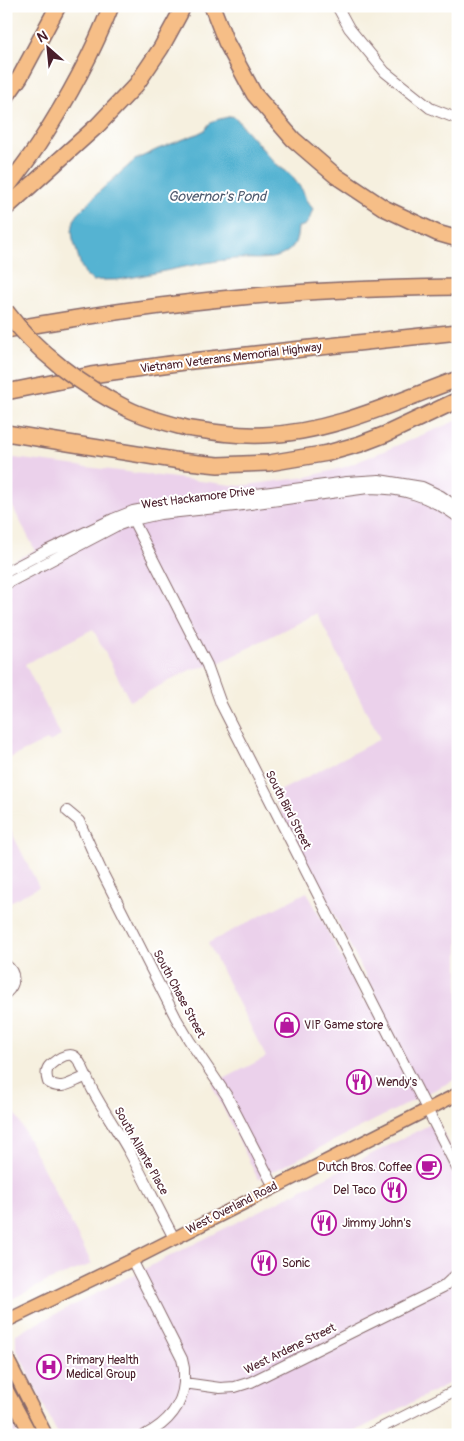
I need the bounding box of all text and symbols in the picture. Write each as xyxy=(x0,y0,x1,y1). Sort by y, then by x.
north arrow xyxy=(22,22,72,72)
text: N xyxy=(34,27,50,47)
water label: Governor's Pond xyxy=(168,188,268,205)
street label: Vietnam Veterans Memorial Highway xyxy=(139,339,323,377)
street label: West Hackamore Drive xyxy=(140,484,256,512)
street label: South Bird Street xyxy=(262,768,314,852)
street label: South Chase Street xyxy=(149,947,209,1041)
shop icon: VIP Game store xyxy=(274,1012,300,1038)
place label: VIP Game store xyxy=(304,1018,383,1033)
restaurant icon: Wendy's xyxy=(346,1069,372,1095)
place label: Wendy's xyxy=(376,1075,418,1090)
street label: South Allante Place xyxy=(111,1104,171,1198)
cafe icon: Dutch Bros. Coffee xyxy=(416,1154,442,1180)
place label: Dutch Bros. Coffee xyxy=(318,1160,412,1175)
restaurant icon: Del Taco xyxy=(381,1177,407,1203)
street label: West Overland Road xyxy=(184,1178,280,1237)
place label: Del Taco xyxy=(333,1183,377,1198)
restaurant icon: Jimmy John's xyxy=(311,1210,337,1236)
place label: Jimmy John's xyxy=(342,1216,412,1231)
restaurant icon: Sonic xyxy=(251,1250,277,1276)
place label: Sonic xyxy=(282,1256,310,1271)
street label: West Ardene Street xyxy=(242,1320,339,1378)
place label: Primary Health Medical Group xyxy=(66,1353,139,1382)
hospital icon: Primary Health Medical Group xyxy=(36,1354,62,1380)

